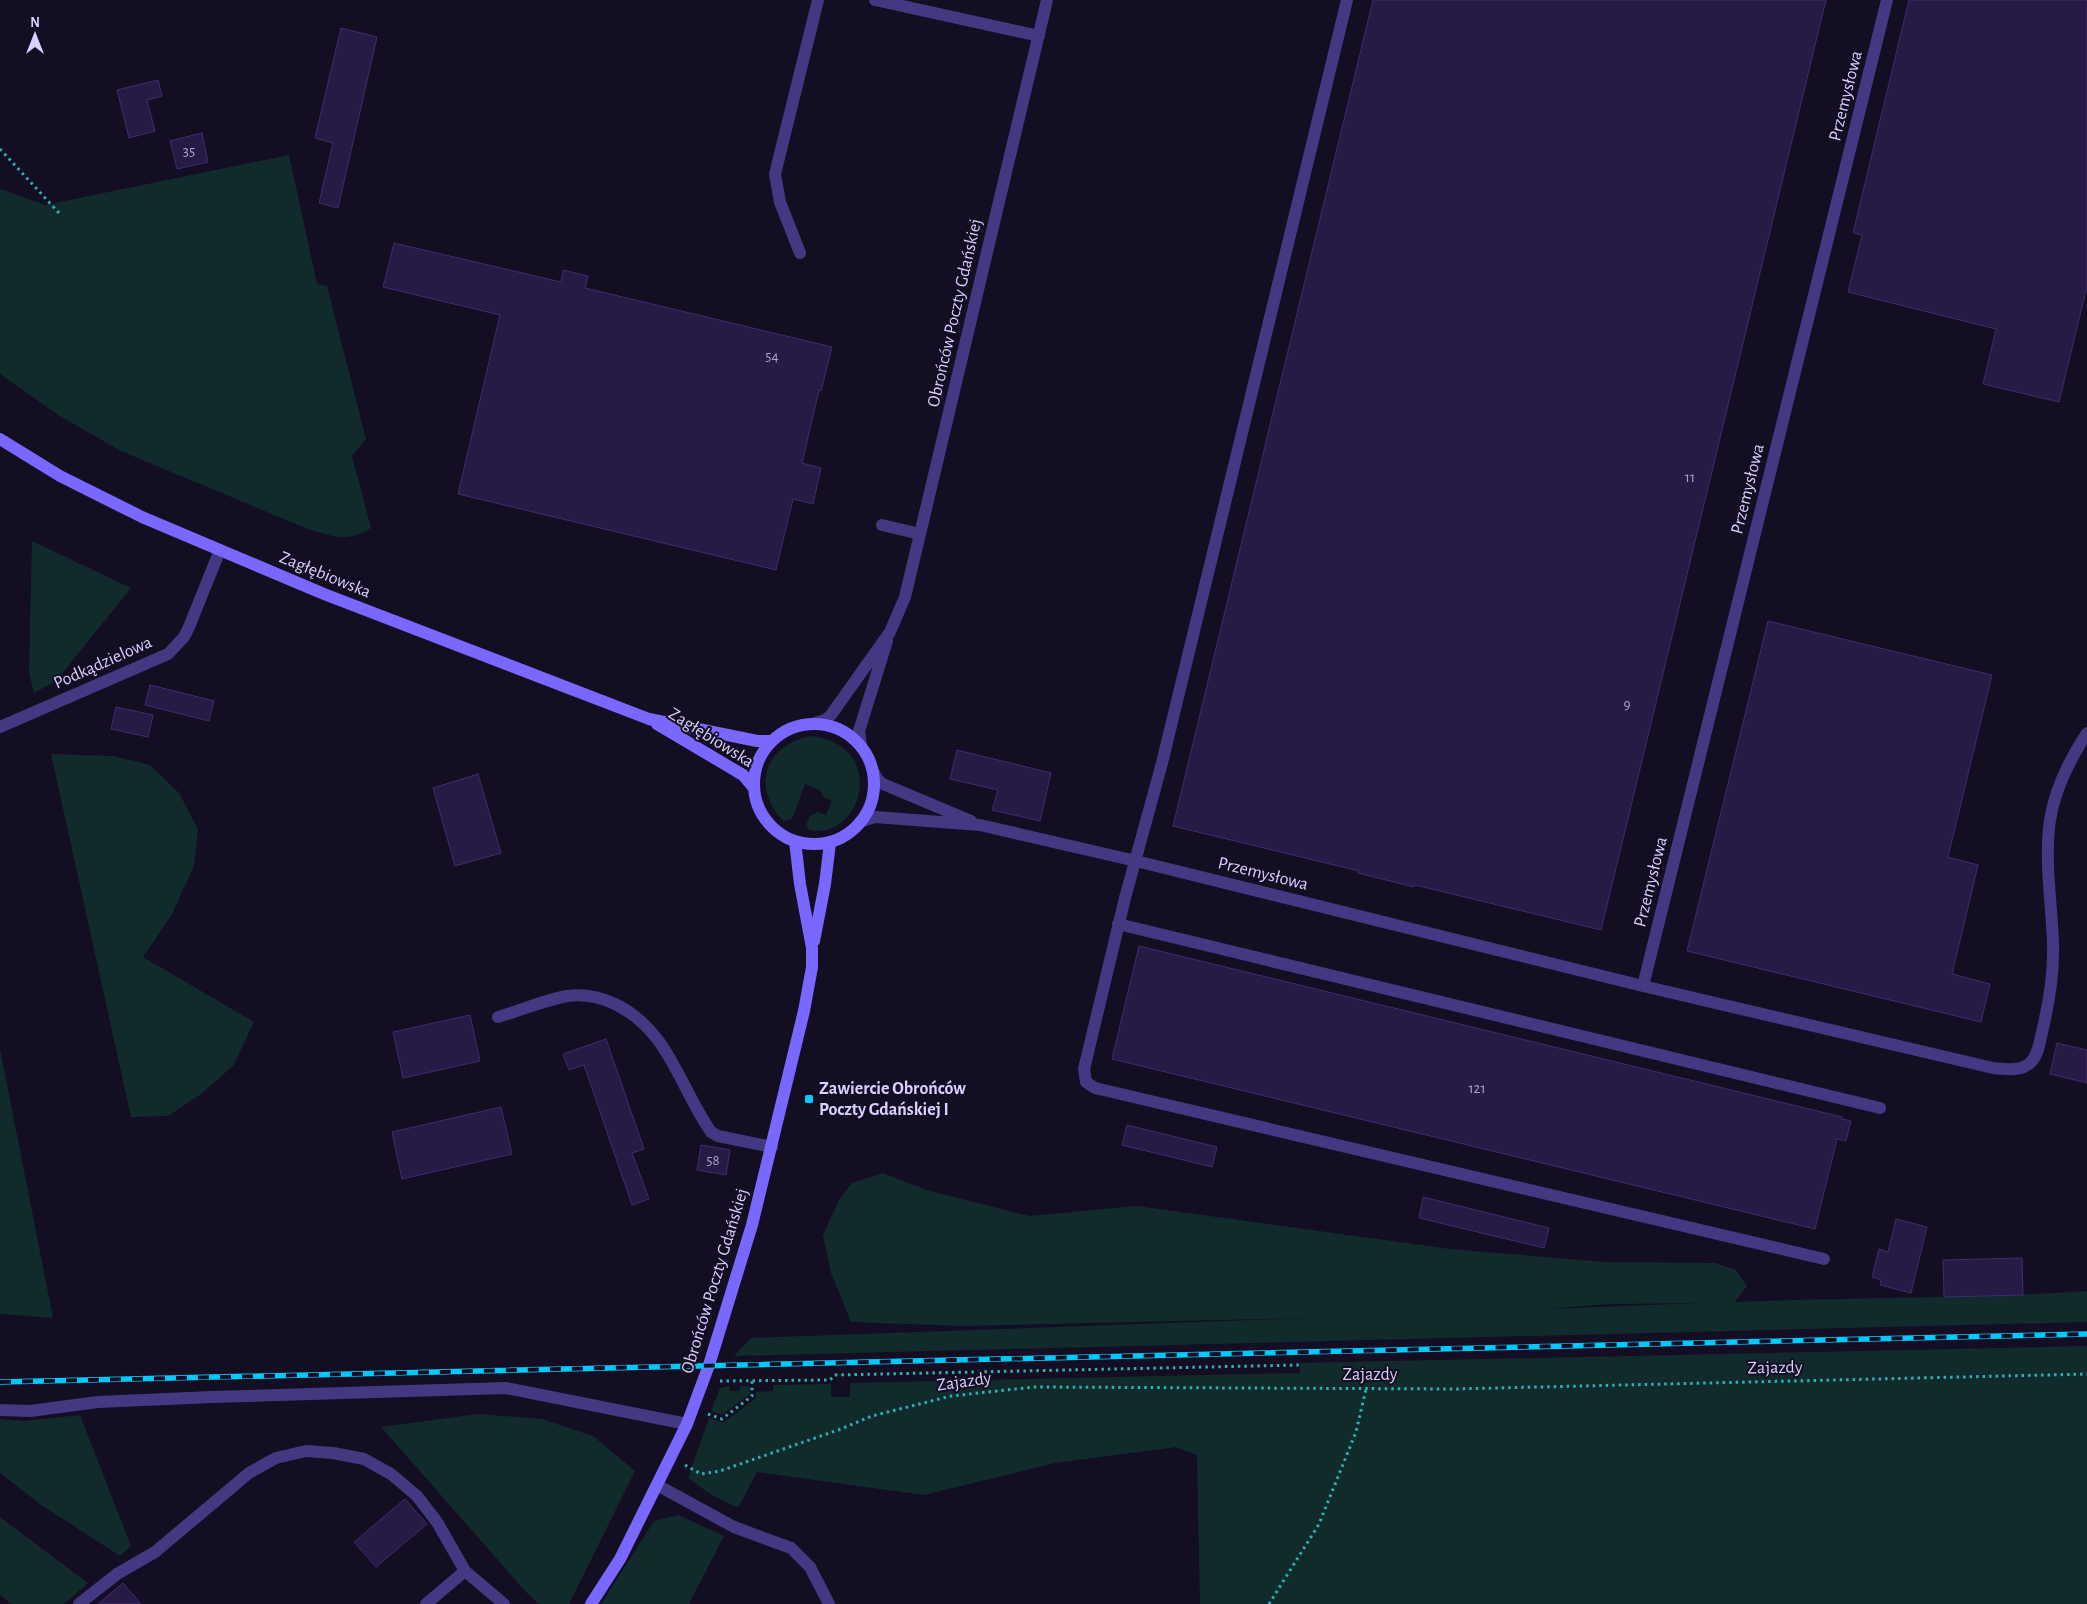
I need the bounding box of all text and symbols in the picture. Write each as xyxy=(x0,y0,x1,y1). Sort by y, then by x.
north arrow xyxy=(10,10,60,60)
text: N xyxy=(30,16,40,30)
street label: Przemysłowa xyxy=(1826,49,1866,143)
house number: 35 xyxy=(183,144,195,159)
street label: Obrońców Poczty Gdańskiej xyxy=(925,217,985,409)
house number: 54 xyxy=(765,349,779,364)
street label: Przemysłowa xyxy=(1728,442,1768,536)
house number: 11 xyxy=(1685,470,1695,485)
street label: Zagłębiowska xyxy=(277,549,373,601)
street label: Podkądzielowa xyxy=(51,633,155,693)
house number: 9 xyxy=(1623,697,1631,712)
street label: Zagłębiowska xyxy=(665,705,757,771)
street label: Przemysłowa xyxy=(1631,835,1671,929)
street label: Przemysłowa xyxy=(1216,854,1310,894)
place label: Zawiercie Obrońców Poczty Gdańskiej I xyxy=(819,1080,966,1119)
house number: 121 xyxy=(1468,1081,1486,1096)
marker: Zawiercie Obrońców Poczty Gdańskiej I xyxy=(803,1093,815,1105)
house number: 58 xyxy=(706,1153,720,1168)
street label: Obrońców Poczty Gdańskiej xyxy=(678,1186,752,1376)
street label: Zajazdy xyxy=(1747,1359,1803,1377)
street label: Zajazdy xyxy=(1342,1366,1398,1384)
street label: Zajazdy xyxy=(935,1369,993,1395)

